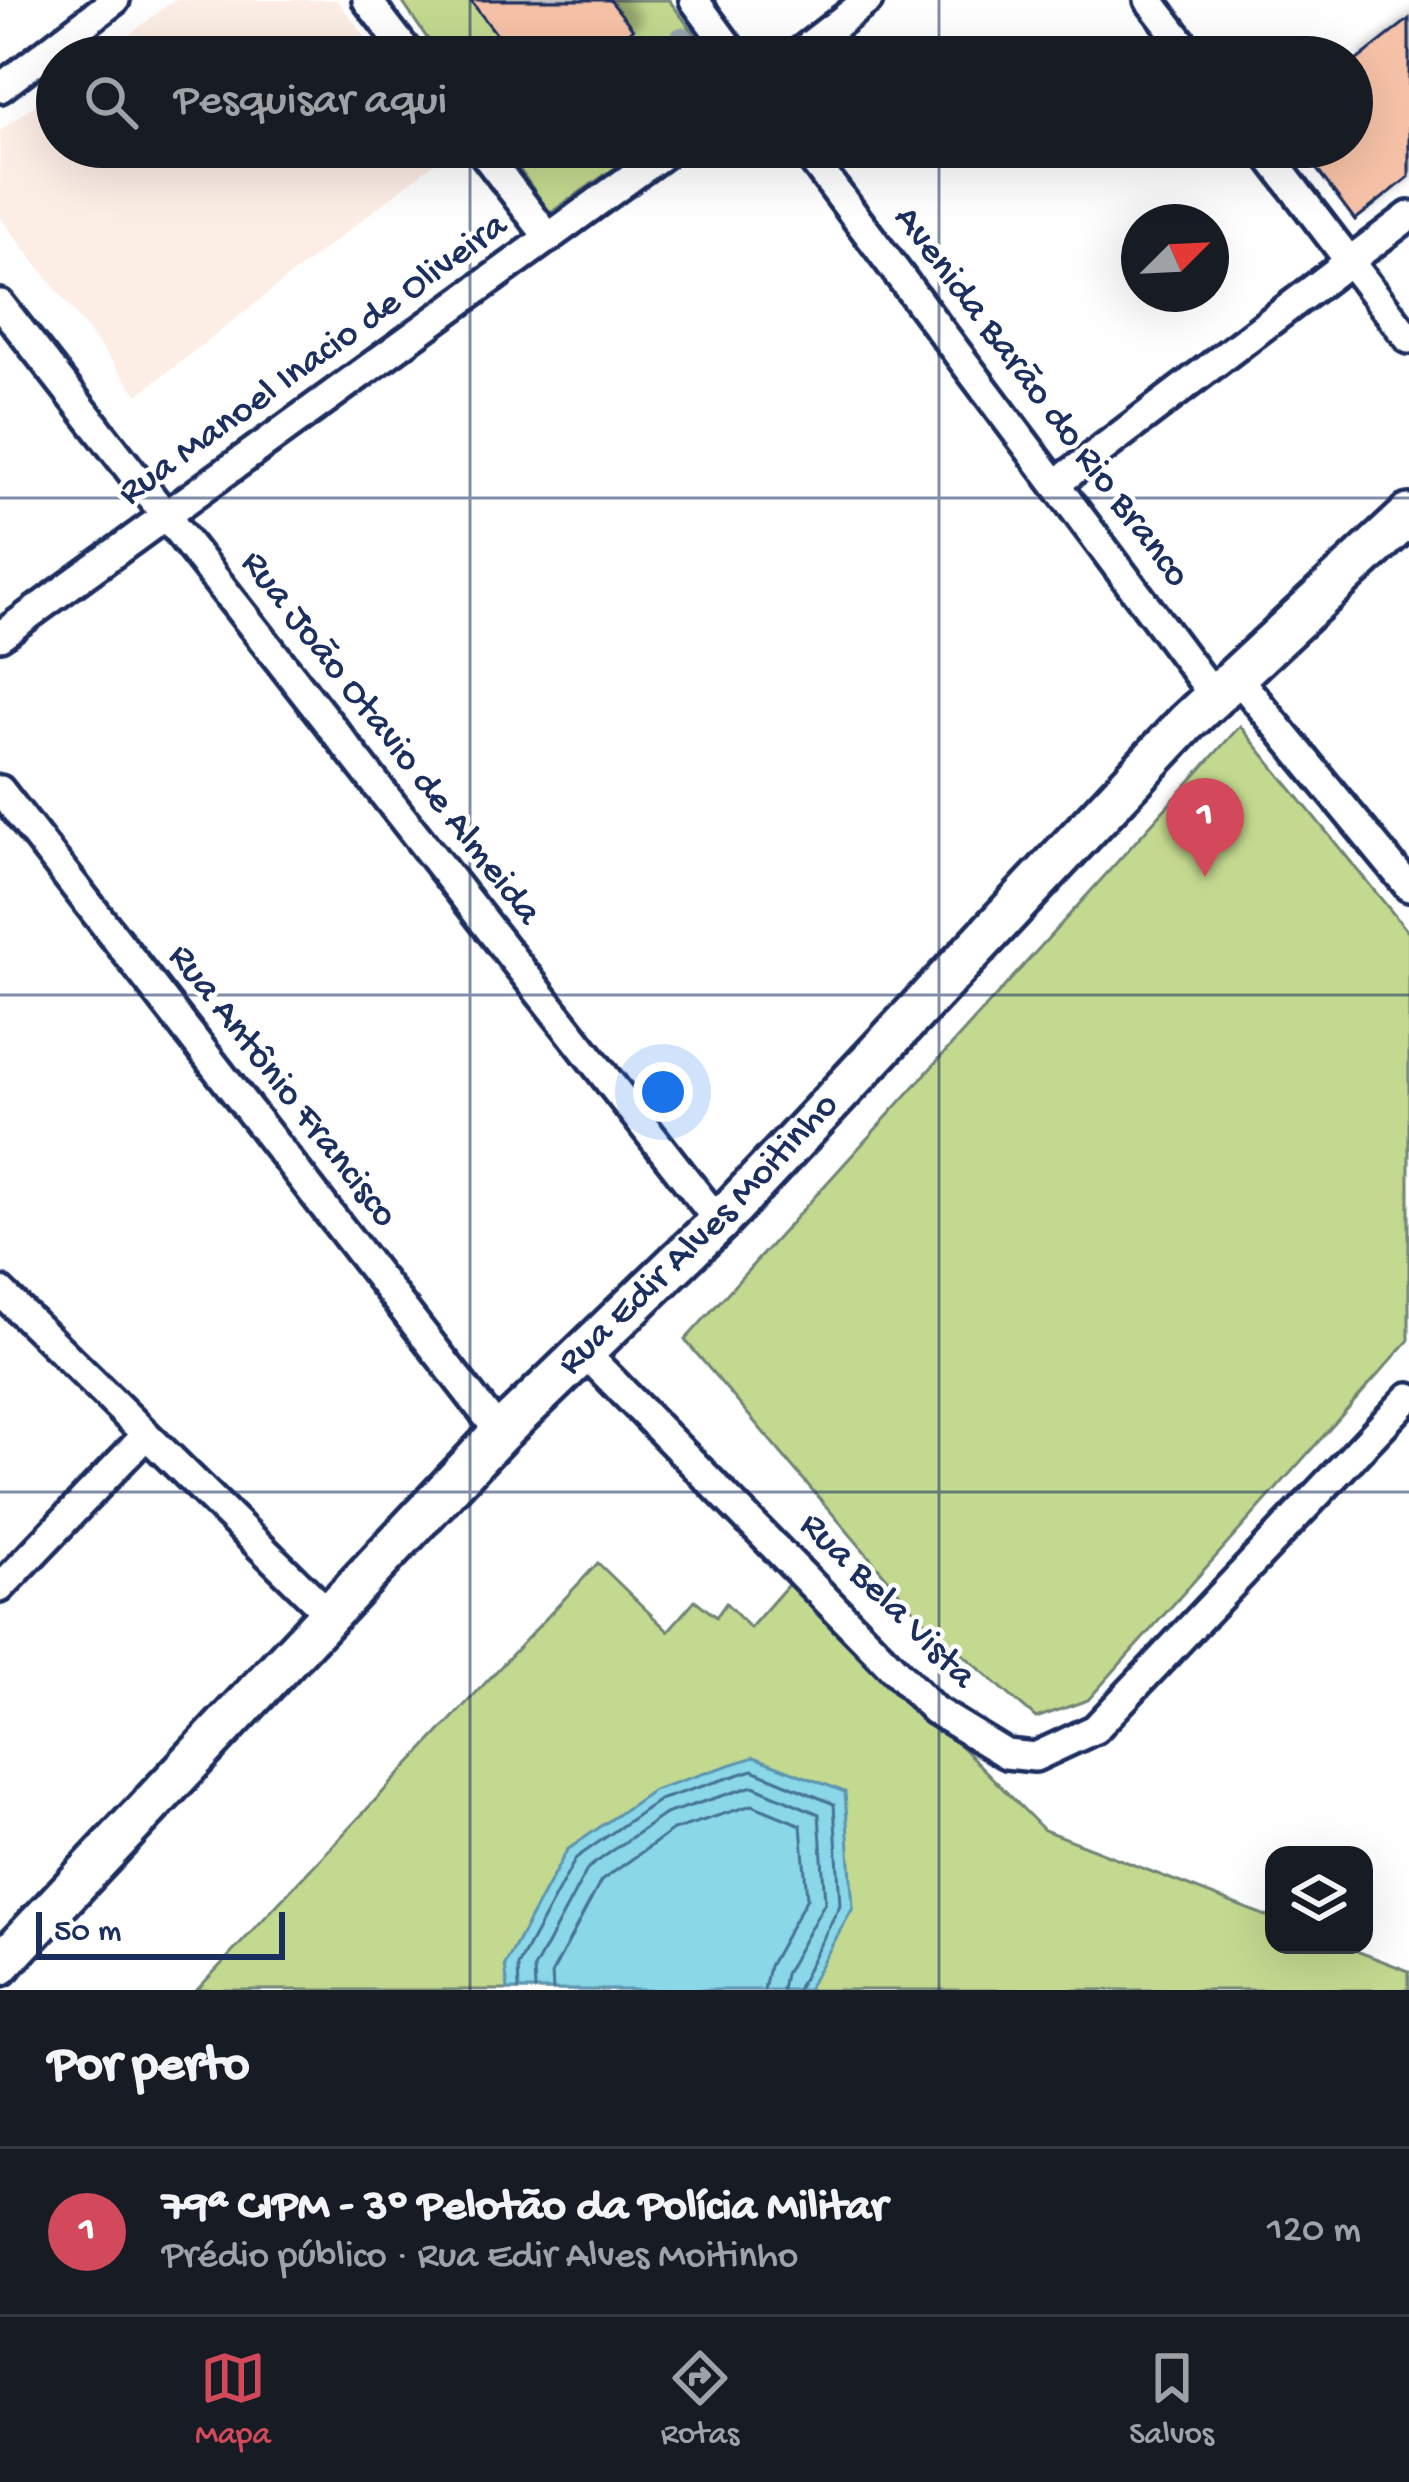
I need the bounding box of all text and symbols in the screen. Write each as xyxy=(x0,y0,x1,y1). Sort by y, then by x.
search box xyxy=(36,36,1373,168)
icon: search xyxy=(78,69,144,135)
text: Pesquisar aqui xyxy=(174,76,447,129)
street label: Avenida Barão do Rio Branco xyxy=(881,198,1199,598)
street label: Rua Manoel Inacio de Oliveira xyxy=(110,204,519,518)
north arrow xyxy=(1121,204,1229,312)
street label: Rua João Otavio de Almeida xyxy=(229,543,550,936)
pin: 1 xyxy=(1166,778,1244,877)
street label: Rua Antônio Francisco xyxy=(156,936,406,1238)
your location xyxy=(633,1062,693,1122)
street label: Rua Edir Alves Moitinho xyxy=(549,1084,850,1387)
street label: Rua Bela Vista xyxy=(788,1504,985,1701)
map controls xyxy=(1265,1846,1373,1954)
button: layers xyxy=(1265,1846,1373,1954)
scale bar xyxy=(36,1906,285,1959)
text: 50 m xyxy=(54,1914,121,1952)
text: Por perto xyxy=(48,2038,250,2098)
text: 79ª CIPM - 3º Pelotão da Polícia Militar xyxy=(162,2182,887,2235)
text: 1 xyxy=(79,2209,95,2255)
text: 120 m xyxy=(1267,2209,1361,2255)
text: Prédio público · Rua Edir Alves Moitinho xyxy=(162,2235,798,2281)
tab: Mapa xyxy=(195,2345,271,2455)
tab: Rotas xyxy=(661,2345,739,2455)
tab: Salvos xyxy=(1129,2345,1214,2455)

